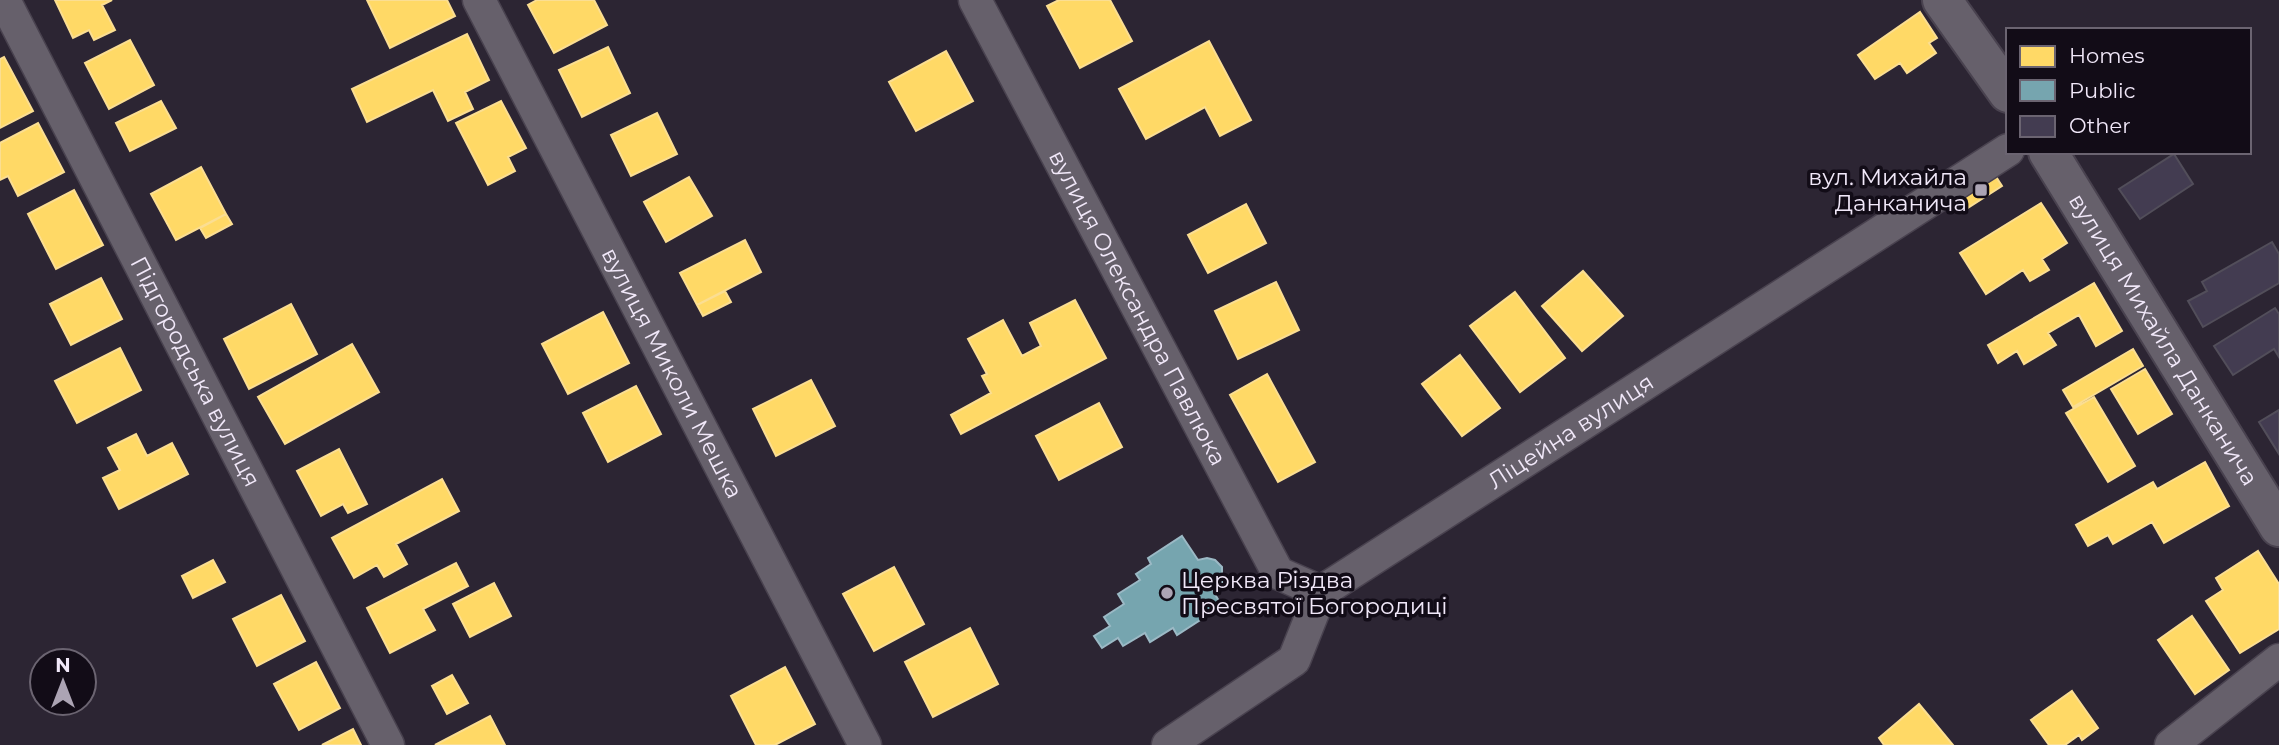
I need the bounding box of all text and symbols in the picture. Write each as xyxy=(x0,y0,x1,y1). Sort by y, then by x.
legend xyxy=(2006,28,2251,154)
text: Homes xyxy=(2069,43,2144,68)
text: Public xyxy=(2069,78,2136,103)
text: Other xyxy=(2069,113,2131,138)
street label: вулиця Олександра Павлюка xyxy=(1043,145,1233,470)
place label: вул. Михайла Данканича xyxy=(1808,163,1967,217)
marker: вул. Михайла Данканича xyxy=(1973,182,1989,198)
street label: вулиця Михайла Данканича xyxy=(2063,188,2264,490)
street label: вулиця Миколи Мешка xyxy=(596,243,749,503)
street label: Підгородська вулиця xyxy=(125,252,266,492)
street label: Ліцейна вулиця xyxy=(1483,368,1659,495)
place label: Церква Різдва Пресвятої Богородиці xyxy=(1181,566,1448,620)
marker: Церква Різдва Пресвятої Богородиці xyxy=(1159,585,1175,601)
north arrow xyxy=(28,647,98,717)
text: N xyxy=(55,654,71,677)

